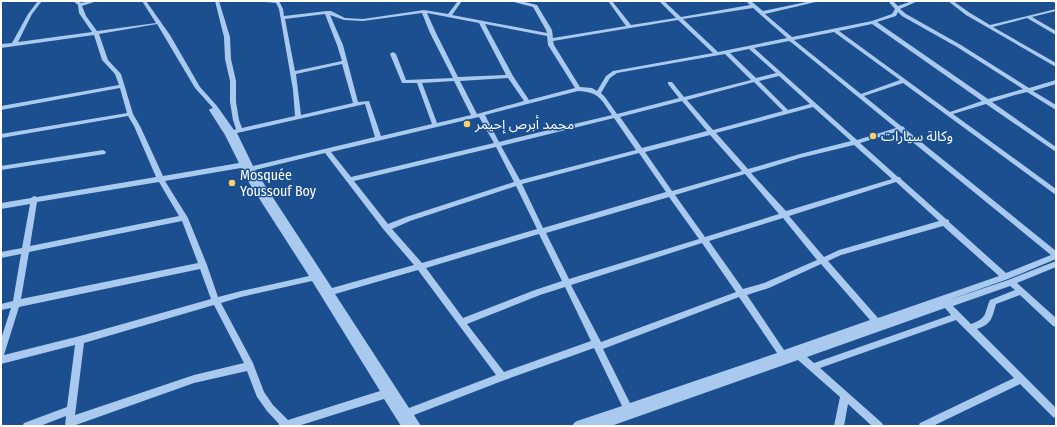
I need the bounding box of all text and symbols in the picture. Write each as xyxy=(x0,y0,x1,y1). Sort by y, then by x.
place label: محمد أبرص إحيمر xyxy=(474,115,574,134)
marker: محمد أبرص إحيمر xyxy=(462,119,472,129)
place label: وكالة سيارات xyxy=(881,128,953,145)
marker: وكالة سيارات xyxy=(868,131,878,141)
place label: Mosquée Youssouf Boy xyxy=(240,167,317,200)
marker: Mosquée Youssouf Boy xyxy=(227,178,237,188)

